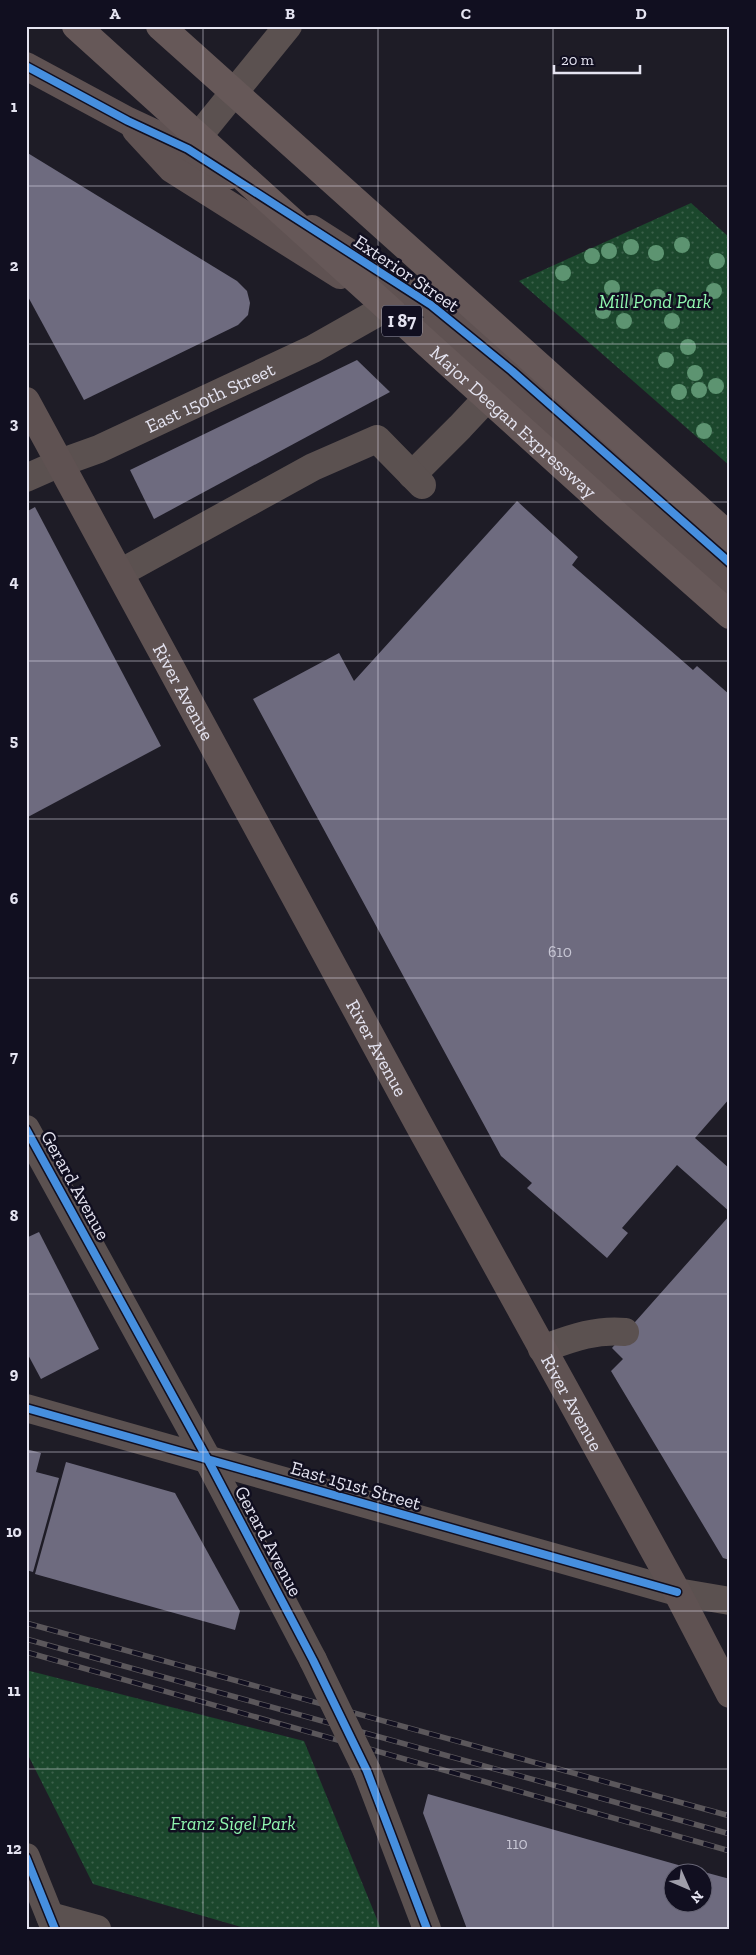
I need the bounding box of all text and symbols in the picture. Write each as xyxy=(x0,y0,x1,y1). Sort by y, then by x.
text: A xyxy=(110,4,121,23)
text: B xyxy=(285,4,295,23)
text: C xyxy=(461,4,471,23)
text: D xyxy=(635,4,647,23)
scale bar xyxy=(554,42,640,74)
text: 20 m xyxy=(561,51,594,69)
text: 1 xyxy=(11,97,18,116)
street label: Exterior Street xyxy=(350,230,464,317)
text: 2 xyxy=(10,256,19,275)
park label: Mill Pond Park xyxy=(599,290,711,313)
road number: I 87 xyxy=(382,306,422,336)
street label: Major Deegan Expressway xyxy=(425,341,601,503)
street label: East 150th Street xyxy=(142,358,278,438)
text: 3 xyxy=(10,414,19,433)
text: 4 xyxy=(9,572,19,591)
street label: River Avenue xyxy=(148,640,219,745)
text: 5 xyxy=(10,731,18,750)
text: 6 xyxy=(10,889,19,908)
house number: 610 xyxy=(548,942,572,961)
street label: River Avenue xyxy=(341,996,412,1101)
text: 7 xyxy=(10,1047,18,1066)
street label: Gerard Avenue xyxy=(36,1127,115,1244)
text: 8 xyxy=(10,1206,19,1225)
street label: River Avenue xyxy=(536,1351,608,1455)
text: 9 xyxy=(10,1364,19,1383)
street label: East 151st Street xyxy=(288,1456,424,1515)
street label: Gerard Avenue xyxy=(230,1482,307,1600)
text: 10 xyxy=(6,1522,22,1541)
text: 11 xyxy=(8,1681,21,1700)
park label: Franz Sigel Park xyxy=(170,1812,296,1835)
house number: 110 xyxy=(506,1834,528,1853)
text: 12 xyxy=(6,1839,22,1858)
north arrow xyxy=(664,1862,714,1912)
text: N xyxy=(687,1887,707,1907)

